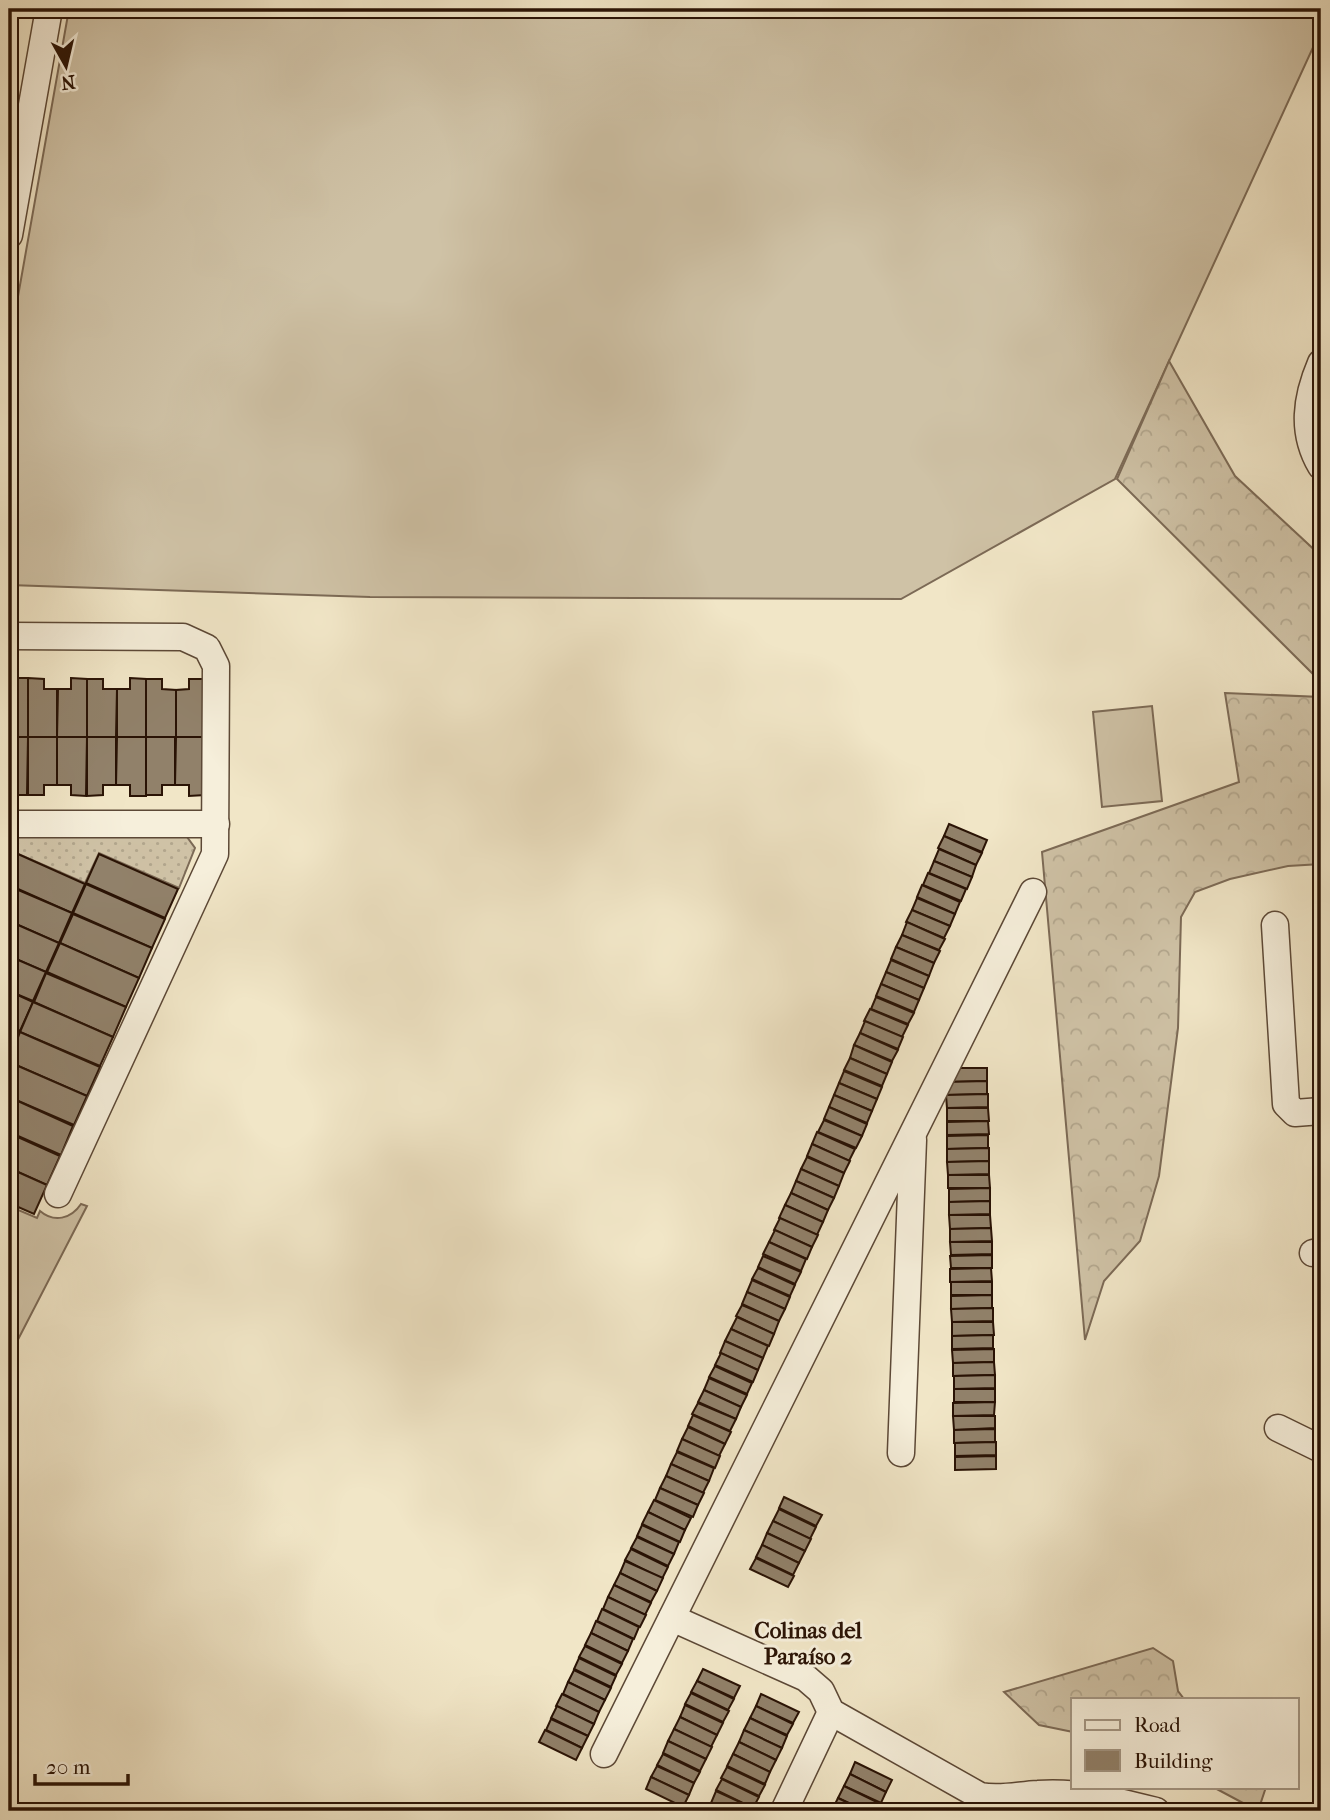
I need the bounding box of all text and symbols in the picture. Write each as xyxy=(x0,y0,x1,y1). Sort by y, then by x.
north arrow xyxy=(32,32,102,102)
text: N xyxy=(59,70,77,94)
district label: Colinas del Paraíso 2 xyxy=(754,1617,862,1670)
legend xyxy=(1071,1698,1298,1788)
text: Road xyxy=(1134,1713,1181,1737)
scale bar xyxy=(35,1743,128,1787)
text: Building xyxy=(1134,1749,1213,1773)
text: 20 m xyxy=(46,1755,91,1779)

